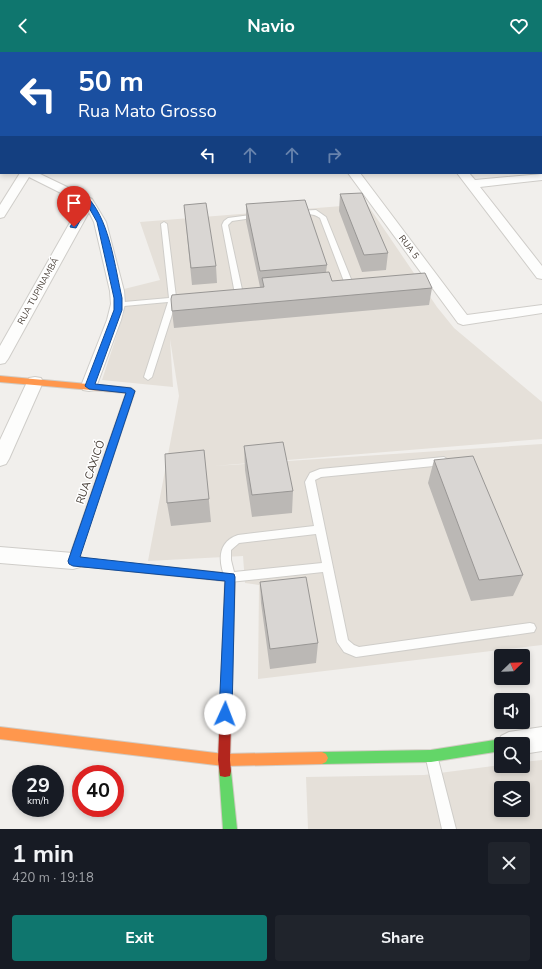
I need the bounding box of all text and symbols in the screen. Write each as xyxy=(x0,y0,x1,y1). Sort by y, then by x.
text: Navio xyxy=(247,14,295,38)
icon: back xyxy=(12,15,34,37)
icon: heart xyxy=(508,15,530,37)
text: 50 m xyxy=(78,63,144,101)
icon: left xyxy=(12,68,64,120)
text: Rua Mato Grosso xyxy=(78,99,217,123)
icon: left xyxy=(197,144,219,166)
icon: ahead xyxy=(239,144,261,166)
icon: ahead xyxy=(281,144,303,166)
icon: right xyxy=(323,144,345,166)
pin xyxy=(57,186,91,227)
icon: arrive xyxy=(63,192,85,214)
street label: RUA 5 xyxy=(396,233,422,261)
street label: RUA TUPINAMBÁ xyxy=(14,254,62,327)
street label: RUA CAXICÓ xyxy=(72,438,108,506)
north arrow xyxy=(494,649,530,685)
map controls xyxy=(494,649,530,817)
position arrow xyxy=(204,693,246,735)
button: sound xyxy=(494,693,530,729)
button: search xyxy=(494,737,530,773)
speed limit sign: 40 xyxy=(72,765,124,817)
text: 29 xyxy=(26,772,50,799)
button: layers xyxy=(494,781,530,817)
text: km/h xyxy=(27,794,49,808)
text: 1 min xyxy=(12,838,74,870)
button: close xyxy=(488,842,530,884)
text: 420 m · 19:18 xyxy=(12,869,94,887)
button: Exit xyxy=(12,915,267,961)
button: Share xyxy=(275,915,530,961)

